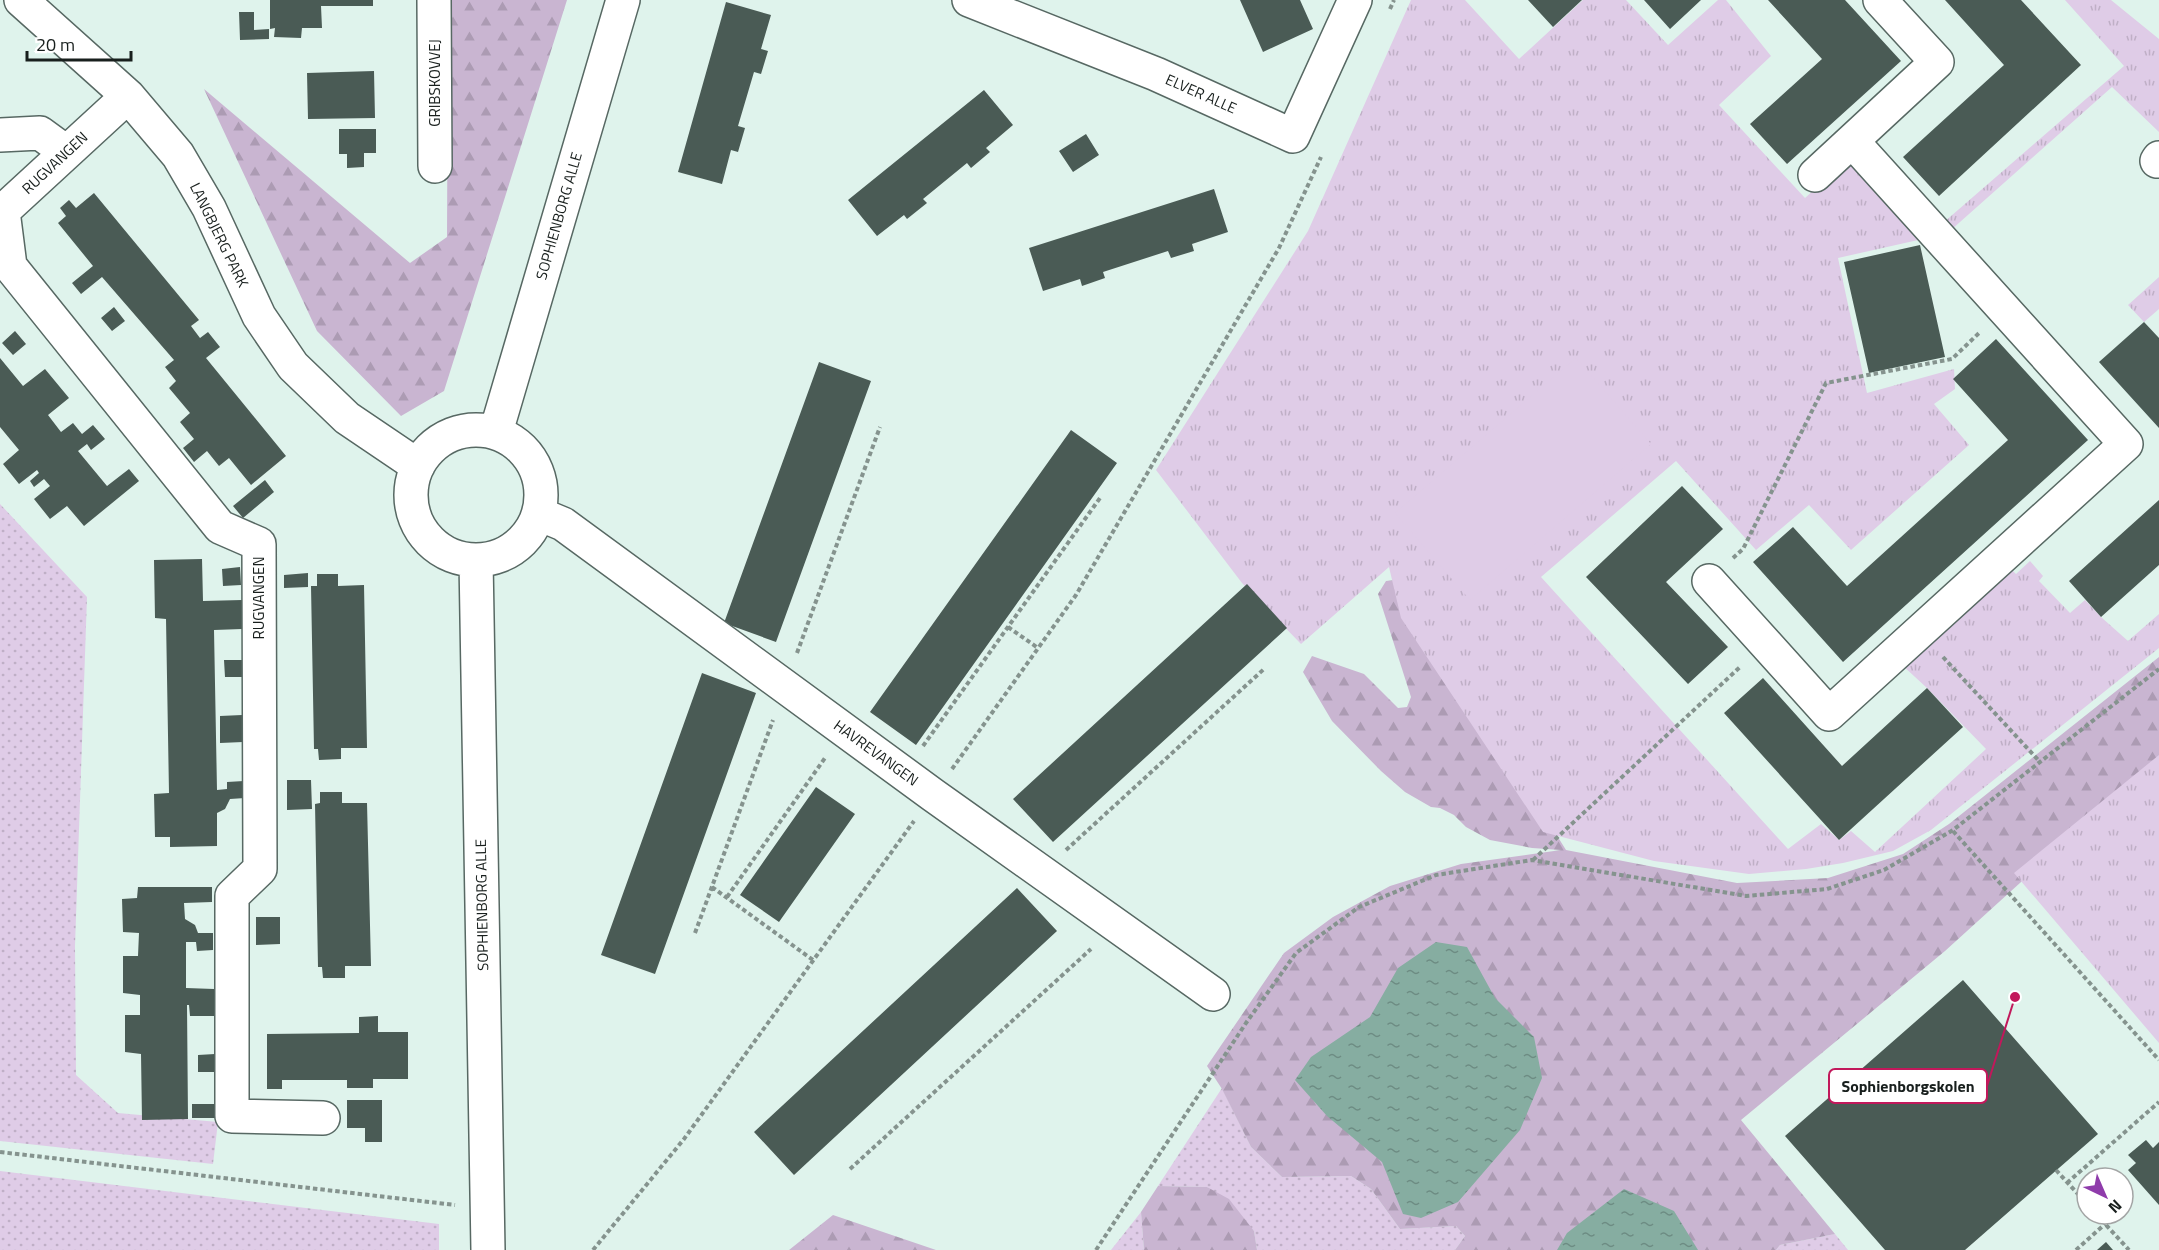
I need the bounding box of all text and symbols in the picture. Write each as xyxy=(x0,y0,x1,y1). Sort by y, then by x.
scale bar xyxy=(27,24,130,62)
text: 20 m xyxy=(36,31,75,58)
street label: GRIBSKOVVEJ xyxy=(423,39,446,127)
street label: ELVER ALLE xyxy=(1162,68,1240,119)
street label: RUGVANGEN xyxy=(16,126,93,199)
street label: SOPHIENBORG ALLE xyxy=(529,149,588,282)
street label: LANGBJERG PARK xyxy=(184,178,255,291)
street label: RUGVANGEN xyxy=(247,556,270,640)
street label: HAVREVANGEN xyxy=(829,714,923,791)
street label: SOPHIENBORG ALLE xyxy=(469,839,494,971)
callout: Sophienborgskolen xyxy=(1829,1069,1987,1103)
text: Sophienborgskolen xyxy=(1841,1074,1975,1098)
north arrow xyxy=(2075,1166,2135,1226)
text: N xyxy=(2103,1194,2128,1219)

